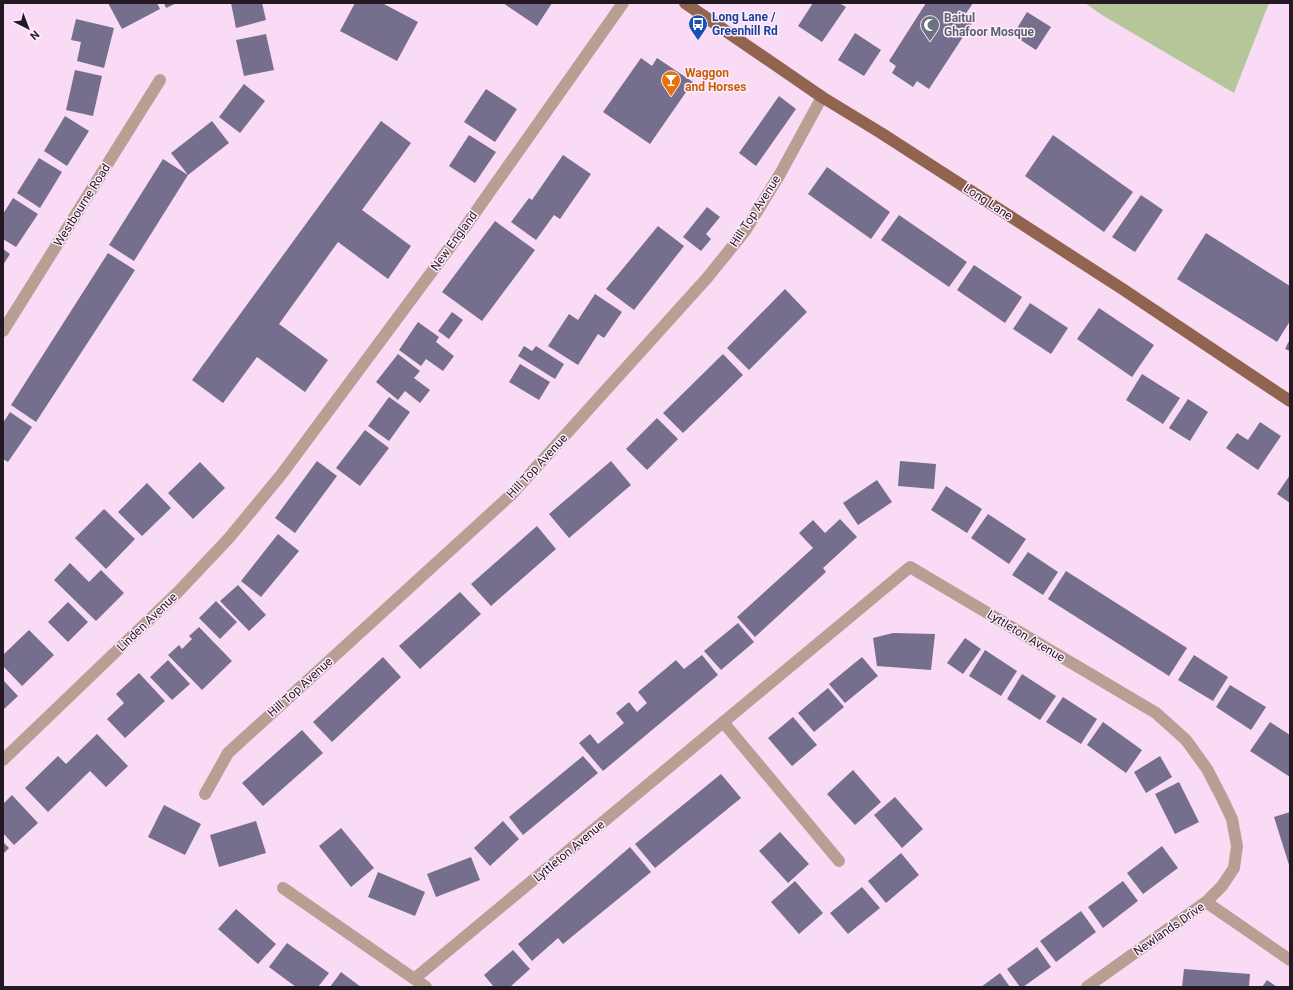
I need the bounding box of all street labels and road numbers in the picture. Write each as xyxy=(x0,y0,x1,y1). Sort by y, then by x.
street label: Westbourne Road xyxy=(51,161,113,249)
street label: Hill Top Avenue xyxy=(727,173,783,249)
street label: Long Lane xyxy=(961,181,1015,223)
street label: New England xyxy=(428,209,480,273)
street label: Hill Top Avenue xyxy=(504,431,570,501)
street label: Linden Avenue xyxy=(114,590,180,654)
street label: Lyttleton Avenue xyxy=(985,607,1067,665)
street label: Hill Top Avenue xyxy=(265,654,335,720)
street label: Lyttleton Avenue xyxy=(531,817,607,885)
street label: Newlands Drive xyxy=(1131,899,1207,959)

